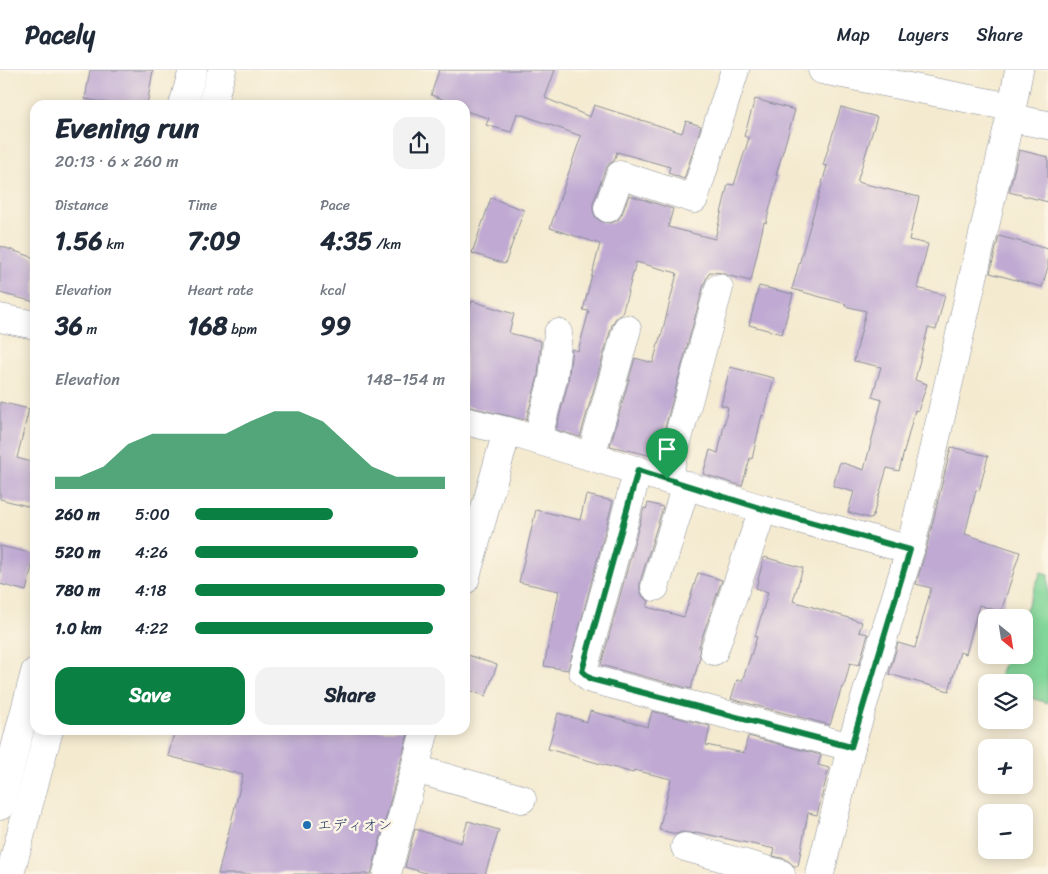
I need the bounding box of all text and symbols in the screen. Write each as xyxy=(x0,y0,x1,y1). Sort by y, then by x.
text: Pacely xyxy=(25,14,95,56)
text: Map xyxy=(837,19,870,51)
text: Layers xyxy=(898,19,949,51)
text: Share xyxy=(977,19,1023,51)
text: Evening run xyxy=(55,103,199,152)
button: share xyxy=(393,117,445,169)
text: 20:13 · 6 × 260 m xyxy=(55,147,179,176)
text: Distance xyxy=(55,193,108,218)
text: Time xyxy=(188,193,217,218)
text: Pace xyxy=(320,193,350,218)
text: 1.56 xyxy=(55,218,103,263)
text: 7:09 xyxy=(188,218,241,263)
text: 4:35 xyxy=(320,218,373,263)
text: km xyxy=(103,232,125,257)
text: /km xyxy=(373,232,401,257)
text: Elevation xyxy=(55,278,112,303)
text: Heart rate xyxy=(188,278,253,303)
text: kcal xyxy=(320,278,346,303)
text: 36 xyxy=(55,303,83,348)
text: 168 xyxy=(188,303,228,348)
text: 99 xyxy=(320,303,351,348)
text: m xyxy=(83,317,97,342)
text: bpm xyxy=(228,317,257,342)
text: Elevation xyxy=(55,365,120,394)
text: 148–154 m xyxy=(366,365,445,394)
pin xyxy=(646,428,688,479)
icon: arrive xyxy=(653,435,681,463)
text: 260 m xyxy=(55,500,100,529)
text: 5:00 xyxy=(135,500,170,529)
text: 520 m xyxy=(55,538,101,567)
text: 4:26 xyxy=(135,538,168,567)
text: 780 m xyxy=(55,576,100,605)
text: 4:18 xyxy=(135,576,166,605)
north arrow xyxy=(978,609,1032,664)
map controls xyxy=(978,609,1033,859)
text: 1.0 km xyxy=(55,614,102,643)
text: 4:22 xyxy=(135,614,168,643)
button: Save xyxy=(55,667,245,725)
button: Share xyxy=(255,667,445,725)
button: layers xyxy=(978,674,1033,729)
button: + xyxy=(978,739,1033,794)
button: − xyxy=(978,804,1033,859)
place label: エディオン xyxy=(317,812,393,838)
marker: エディオン xyxy=(301,819,313,831)

